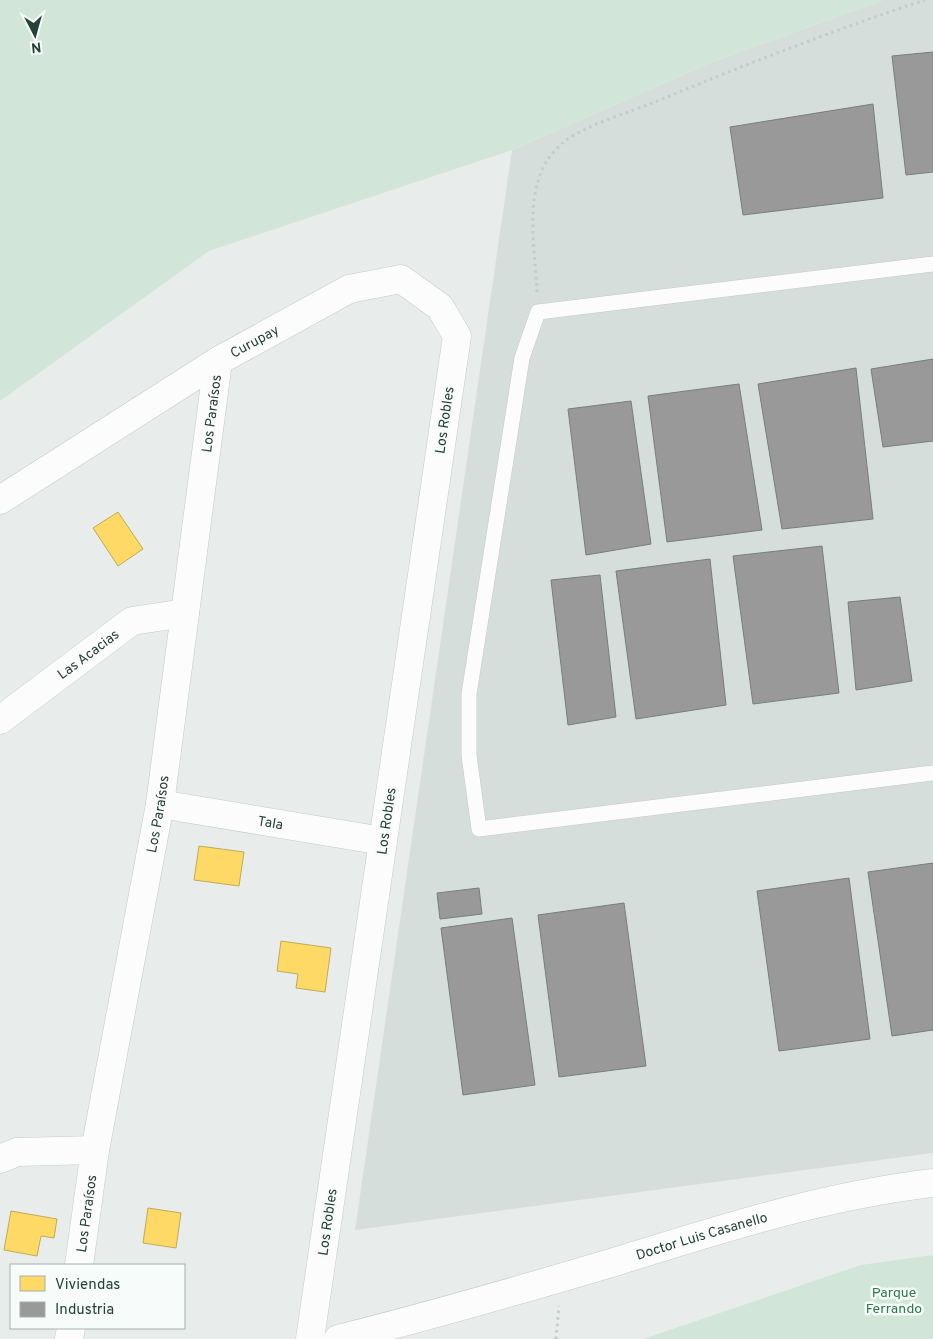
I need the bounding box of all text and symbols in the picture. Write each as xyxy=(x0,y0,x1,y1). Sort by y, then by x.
north arrow xyxy=(10,10,60,60)
text: N xyxy=(30,37,42,55)
street label: Curupay xyxy=(228,322,282,363)
street label: Los Paraísos xyxy=(199,374,226,454)
street label: Los Robles xyxy=(432,386,459,455)
street label: Las Acacias xyxy=(55,627,123,684)
street label: Los Paraísos xyxy=(144,774,174,854)
street label: Los Robles xyxy=(374,787,401,856)
street label: Tala xyxy=(256,813,284,834)
street label: Los Paraísos xyxy=(74,1174,101,1254)
street label: Los Robles xyxy=(315,1188,342,1257)
street label: Doctor Luis Casanello xyxy=(634,1210,770,1265)
legend xyxy=(10,1264,185,1329)
text: Viviendas xyxy=(55,1276,120,1295)
park label: Parque Ferrando xyxy=(866,1285,922,1318)
text: Industria xyxy=(55,1301,114,1320)

